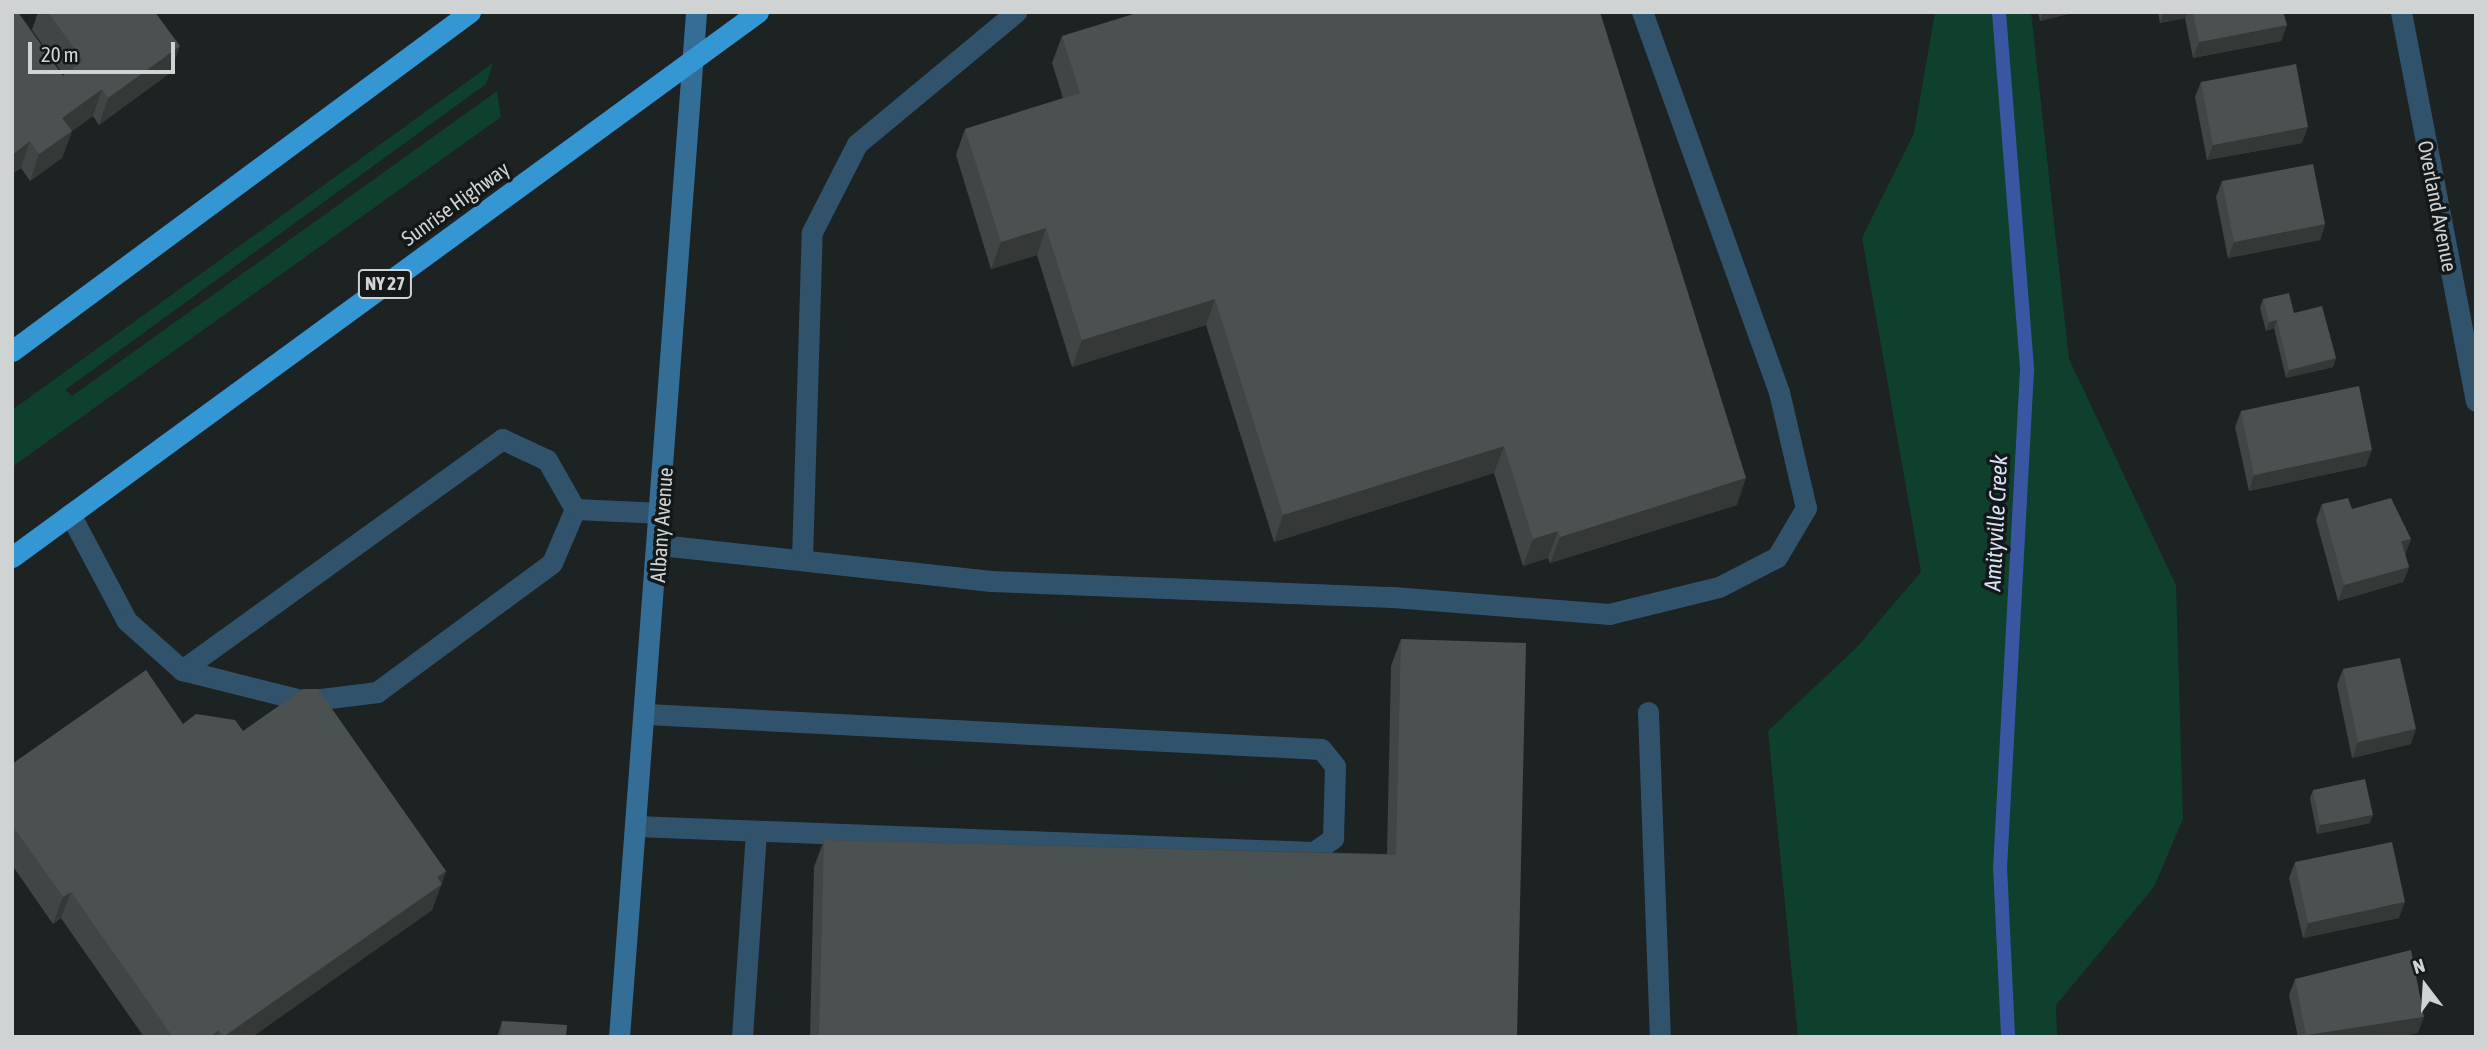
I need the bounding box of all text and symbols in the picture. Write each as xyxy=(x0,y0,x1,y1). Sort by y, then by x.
scale bar xyxy=(32,28,178,72)
text: 20 m xyxy=(41,42,79,66)
street label: Overland Avenue xyxy=(2413,138,2463,274)
street label: Sunrise Highway xyxy=(396,155,514,251)
road number: NY 27 xyxy=(357,268,413,300)
water label: Amityville Creek xyxy=(1979,454,2013,592)
street label: Albany Avenue xyxy=(644,467,678,583)
north arrow xyxy=(2390,951,2460,1021)
text: N xyxy=(2410,954,2427,978)

